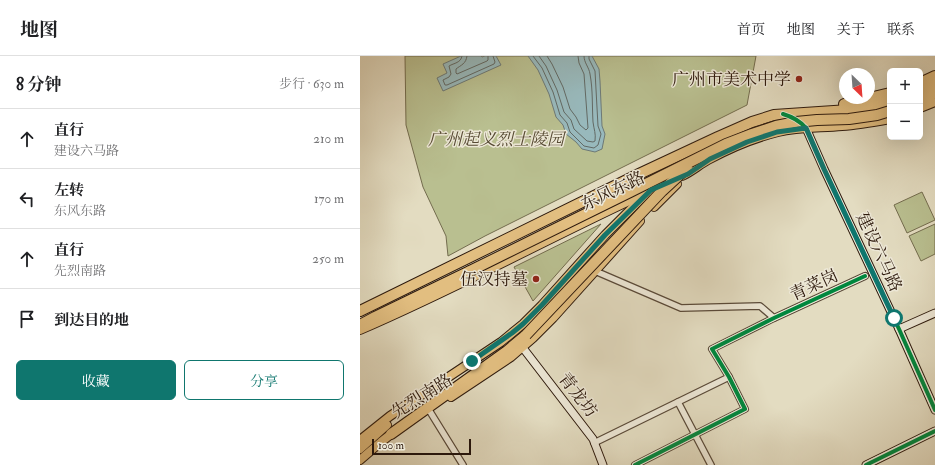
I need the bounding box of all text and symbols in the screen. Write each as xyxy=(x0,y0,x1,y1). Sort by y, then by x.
text: 地图 xyxy=(20,18,58,42)
text: 首页 xyxy=(737,21,765,38)
text: 地图 xyxy=(787,21,815,38)
text: 关于 xyxy=(837,21,865,38)
text: 联系 xyxy=(887,21,915,38)
north arrow xyxy=(839,68,875,104)
map controls xyxy=(887,68,923,140)
button: + xyxy=(887,68,923,104)
place label: 广州市美术中学 xyxy=(672,69,791,90)
text: 8 分钟 xyxy=(16,74,62,95)
marker: 广州市美术中学 xyxy=(794,74,804,84)
text: 步行 · 630 m xyxy=(279,76,344,92)
button: − xyxy=(887,104,923,140)
text: 直行 xyxy=(54,121,84,140)
icon: ahead xyxy=(16,128,38,150)
park label: 广州起义烈士陵园 xyxy=(428,129,567,150)
text: 210 m xyxy=(313,131,344,147)
text: 建设六马路 xyxy=(54,143,119,159)
street label: 东风东路 xyxy=(578,167,648,215)
text: 左转 xyxy=(54,181,84,200)
icon: left xyxy=(16,188,38,210)
text: 170 m xyxy=(314,191,344,207)
text: 东风东路 xyxy=(54,203,106,219)
street label: 建设六马路 xyxy=(852,209,906,295)
text: 直行 xyxy=(54,241,84,260)
icon: ahead xyxy=(16,248,38,270)
text: 250 m xyxy=(312,251,344,267)
text: 先烈南路 xyxy=(54,263,106,279)
street label: 青菜岗 xyxy=(786,265,842,305)
place label: 伍汉持墓 xyxy=(460,269,528,290)
marker: 伍汉持墓 xyxy=(531,274,541,284)
icon: arrive xyxy=(16,308,38,330)
route start xyxy=(885,309,903,327)
text: 到达目的地 xyxy=(54,311,129,330)
route end xyxy=(463,352,481,370)
button: 收藏 xyxy=(16,360,176,400)
button: 分享 xyxy=(184,360,344,400)
street label: 青龙坊 xyxy=(554,368,602,422)
street label: 先烈南路 xyxy=(388,369,456,423)
scale bar xyxy=(372,437,471,456)
text: 100 m xyxy=(378,439,404,452)

